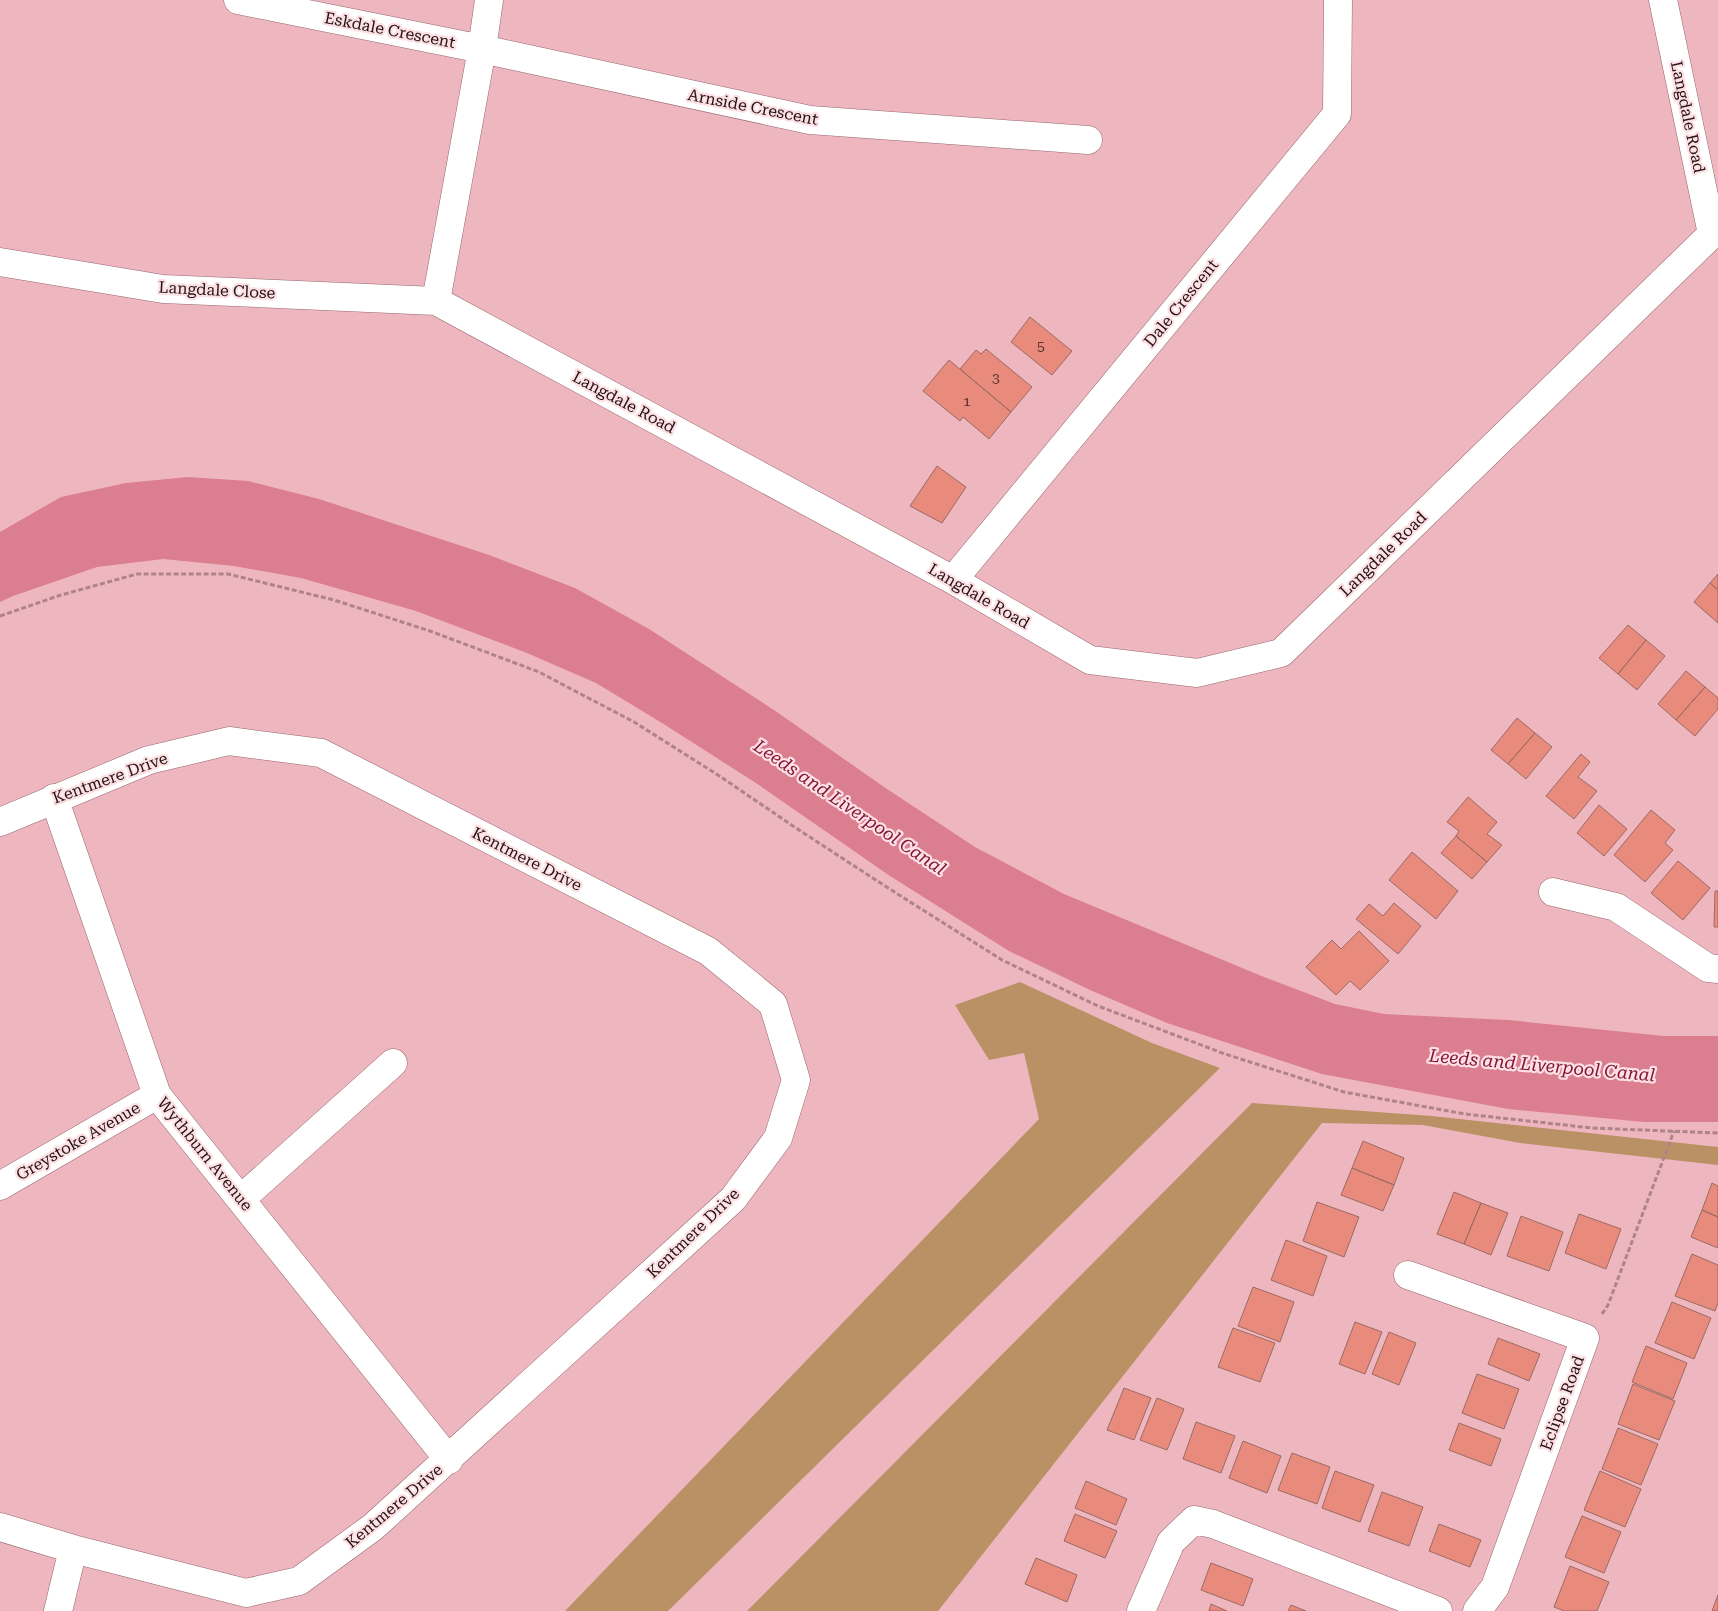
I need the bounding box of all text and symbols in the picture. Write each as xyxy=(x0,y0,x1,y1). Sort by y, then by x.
street label: Eskdale Crescent xyxy=(323,8,457,52)
street label: Langdale Road xyxy=(1667,59,1709,175)
street label: Arnside Crescent xyxy=(686,85,820,129)
street label: Dale Crescent xyxy=(1140,255,1222,351)
street label: Langdale Close xyxy=(158,277,276,303)
house number: 5 xyxy=(1037,338,1045,354)
street label: Langdale Road xyxy=(569,367,679,437)
house number: 3 xyxy=(992,370,1000,386)
house number: 1 xyxy=(963,393,971,409)
street label: Langdale Road xyxy=(1335,508,1431,600)
street label: Langdale Road xyxy=(925,559,1033,633)
water label: Leeds and Liverpool Canal xyxy=(749,734,950,879)
street label: Kentmere Drive xyxy=(50,748,170,808)
street label: Kentmere Drive xyxy=(469,823,585,895)
water label: Leeds and Liverpool Canal xyxy=(1427,1045,1656,1085)
street label: Wythburn Avenue xyxy=(153,1093,257,1215)
street label: Greystoke Avenue xyxy=(13,1098,144,1184)
street label: Kentmere Drive xyxy=(643,1184,743,1282)
street label: Eclipse Road xyxy=(1536,1353,1588,1453)
street label: Kentmere Drive xyxy=(342,1460,447,1552)

